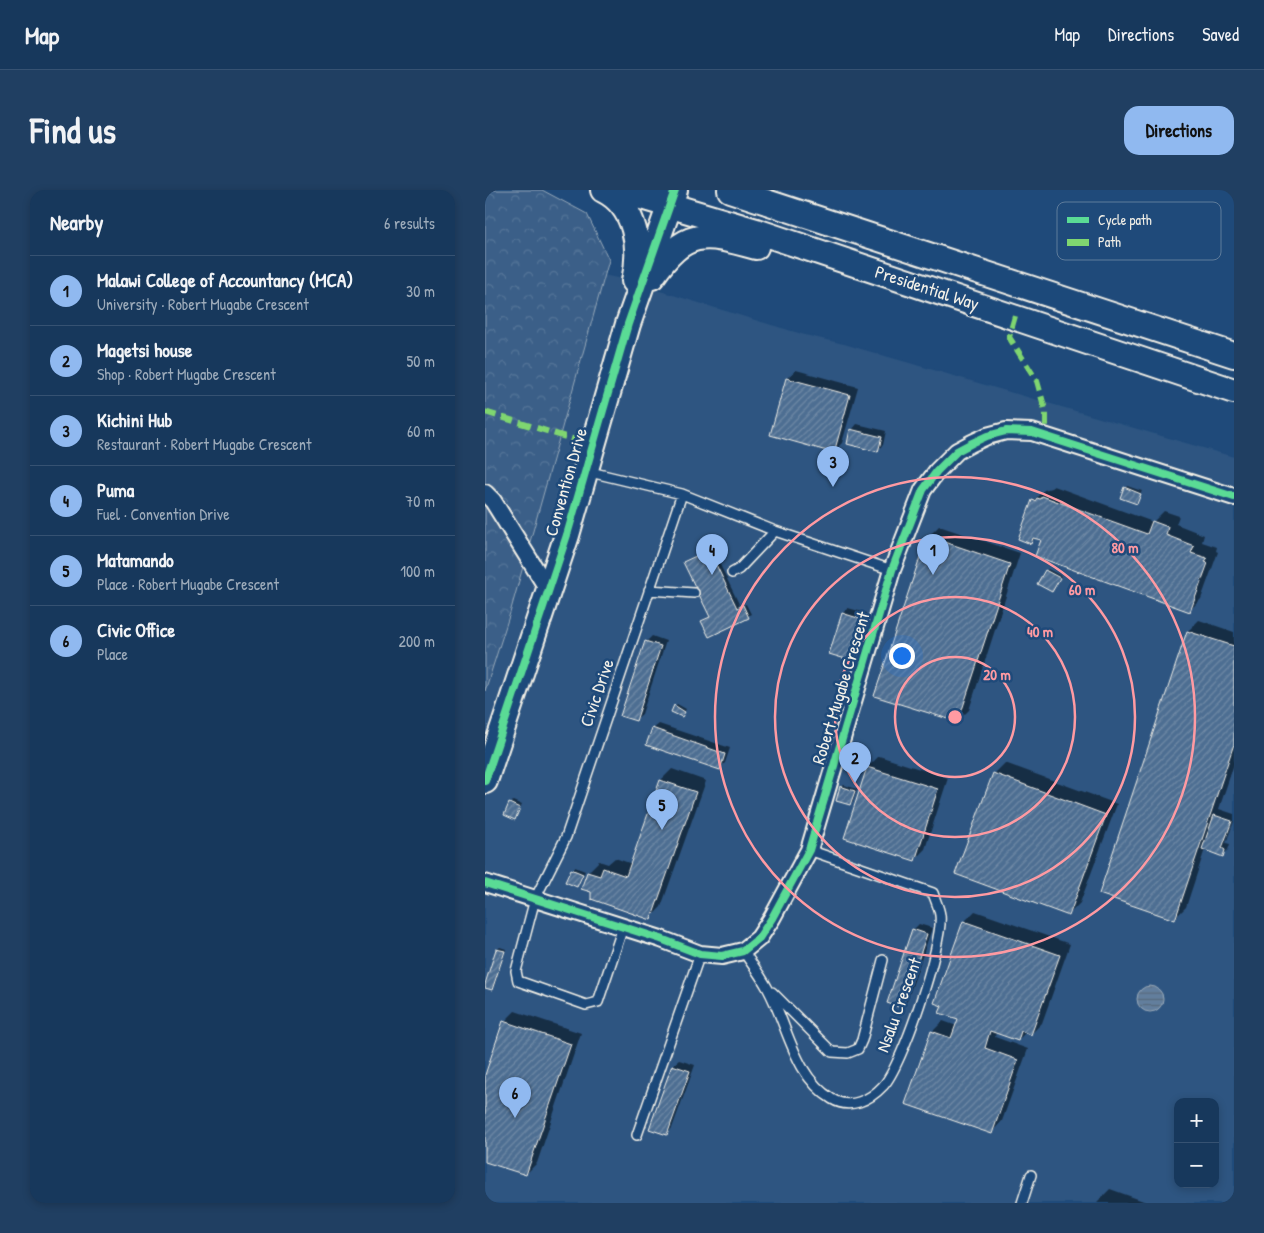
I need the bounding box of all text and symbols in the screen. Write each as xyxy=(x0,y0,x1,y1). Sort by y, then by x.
text: Map xyxy=(25,19,59,51)
text: Map xyxy=(1055,22,1080,47)
text: Directions xyxy=(1108,22,1174,47)
text: Saved xyxy=(1202,22,1239,47)
button: Directions xyxy=(1124,106,1234,155)
text: Find us xyxy=(30,107,116,154)
legend xyxy=(1057,202,1221,260)
text: Nearby xyxy=(50,208,103,237)
text: Cycle path xyxy=(1098,210,1152,230)
text: 6 results xyxy=(384,212,435,234)
text: Path xyxy=(1098,232,1121,251)
street label: Presidential Way xyxy=(872,259,983,316)
text: Malawi College of Accountancy (MCA) xyxy=(97,267,353,293)
text: 1 xyxy=(63,280,69,302)
text: 30 m xyxy=(406,280,435,302)
text: University · Robert Mugabe Crescent xyxy=(97,293,309,315)
text: Magetsi house xyxy=(97,337,192,363)
text: 2 xyxy=(62,350,70,372)
text: 50 m xyxy=(407,350,435,372)
text: Shop · Robert Mugabe Crescent xyxy=(97,363,276,385)
text: Kichini Hub xyxy=(97,407,172,433)
text: 3 xyxy=(62,420,70,442)
text: 60 m xyxy=(407,420,435,442)
street label: Convention Drive xyxy=(538,425,593,539)
text: Restaurant · Robert Mugabe Crescent xyxy=(97,433,311,455)
pin: 3 xyxy=(817,446,849,487)
text: Puma xyxy=(97,477,134,503)
text: 4 xyxy=(63,490,69,512)
text: 70 m xyxy=(405,490,435,512)
text: Fuel · Convention Drive xyxy=(97,503,230,525)
pin: 4 xyxy=(696,534,728,575)
pin: 1 xyxy=(917,534,949,575)
text: 80 m xyxy=(1112,537,1138,558)
text: Matamando xyxy=(97,547,174,573)
text: 5 xyxy=(63,560,69,582)
text: 100 m xyxy=(400,560,435,582)
text: Place · Robert Mugabe Crescent xyxy=(97,573,279,595)
text: 60 m xyxy=(1069,579,1095,600)
street label: Robert Mugabe Crescent xyxy=(805,608,876,767)
text: Civic Office xyxy=(97,617,175,643)
text: 40 m xyxy=(1027,621,1053,642)
text: 6 xyxy=(63,630,69,652)
text: 200 m xyxy=(399,630,435,652)
text: Place xyxy=(97,643,128,665)
your location xyxy=(889,643,915,669)
street label: Civic Drive xyxy=(573,656,620,730)
text: 20 m xyxy=(983,664,1011,685)
centre of rings xyxy=(946,708,964,726)
pin: 2 xyxy=(839,742,871,783)
pin: 5 xyxy=(646,789,678,830)
street label: Nsalu Crescent xyxy=(870,953,927,1056)
pin: 6 xyxy=(499,1077,531,1118)
map controls xyxy=(1174,1098,1219,1188)
button: + xyxy=(1174,1098,1219,1143)
button: − xyxy=(1174,1143,1219,1188)

